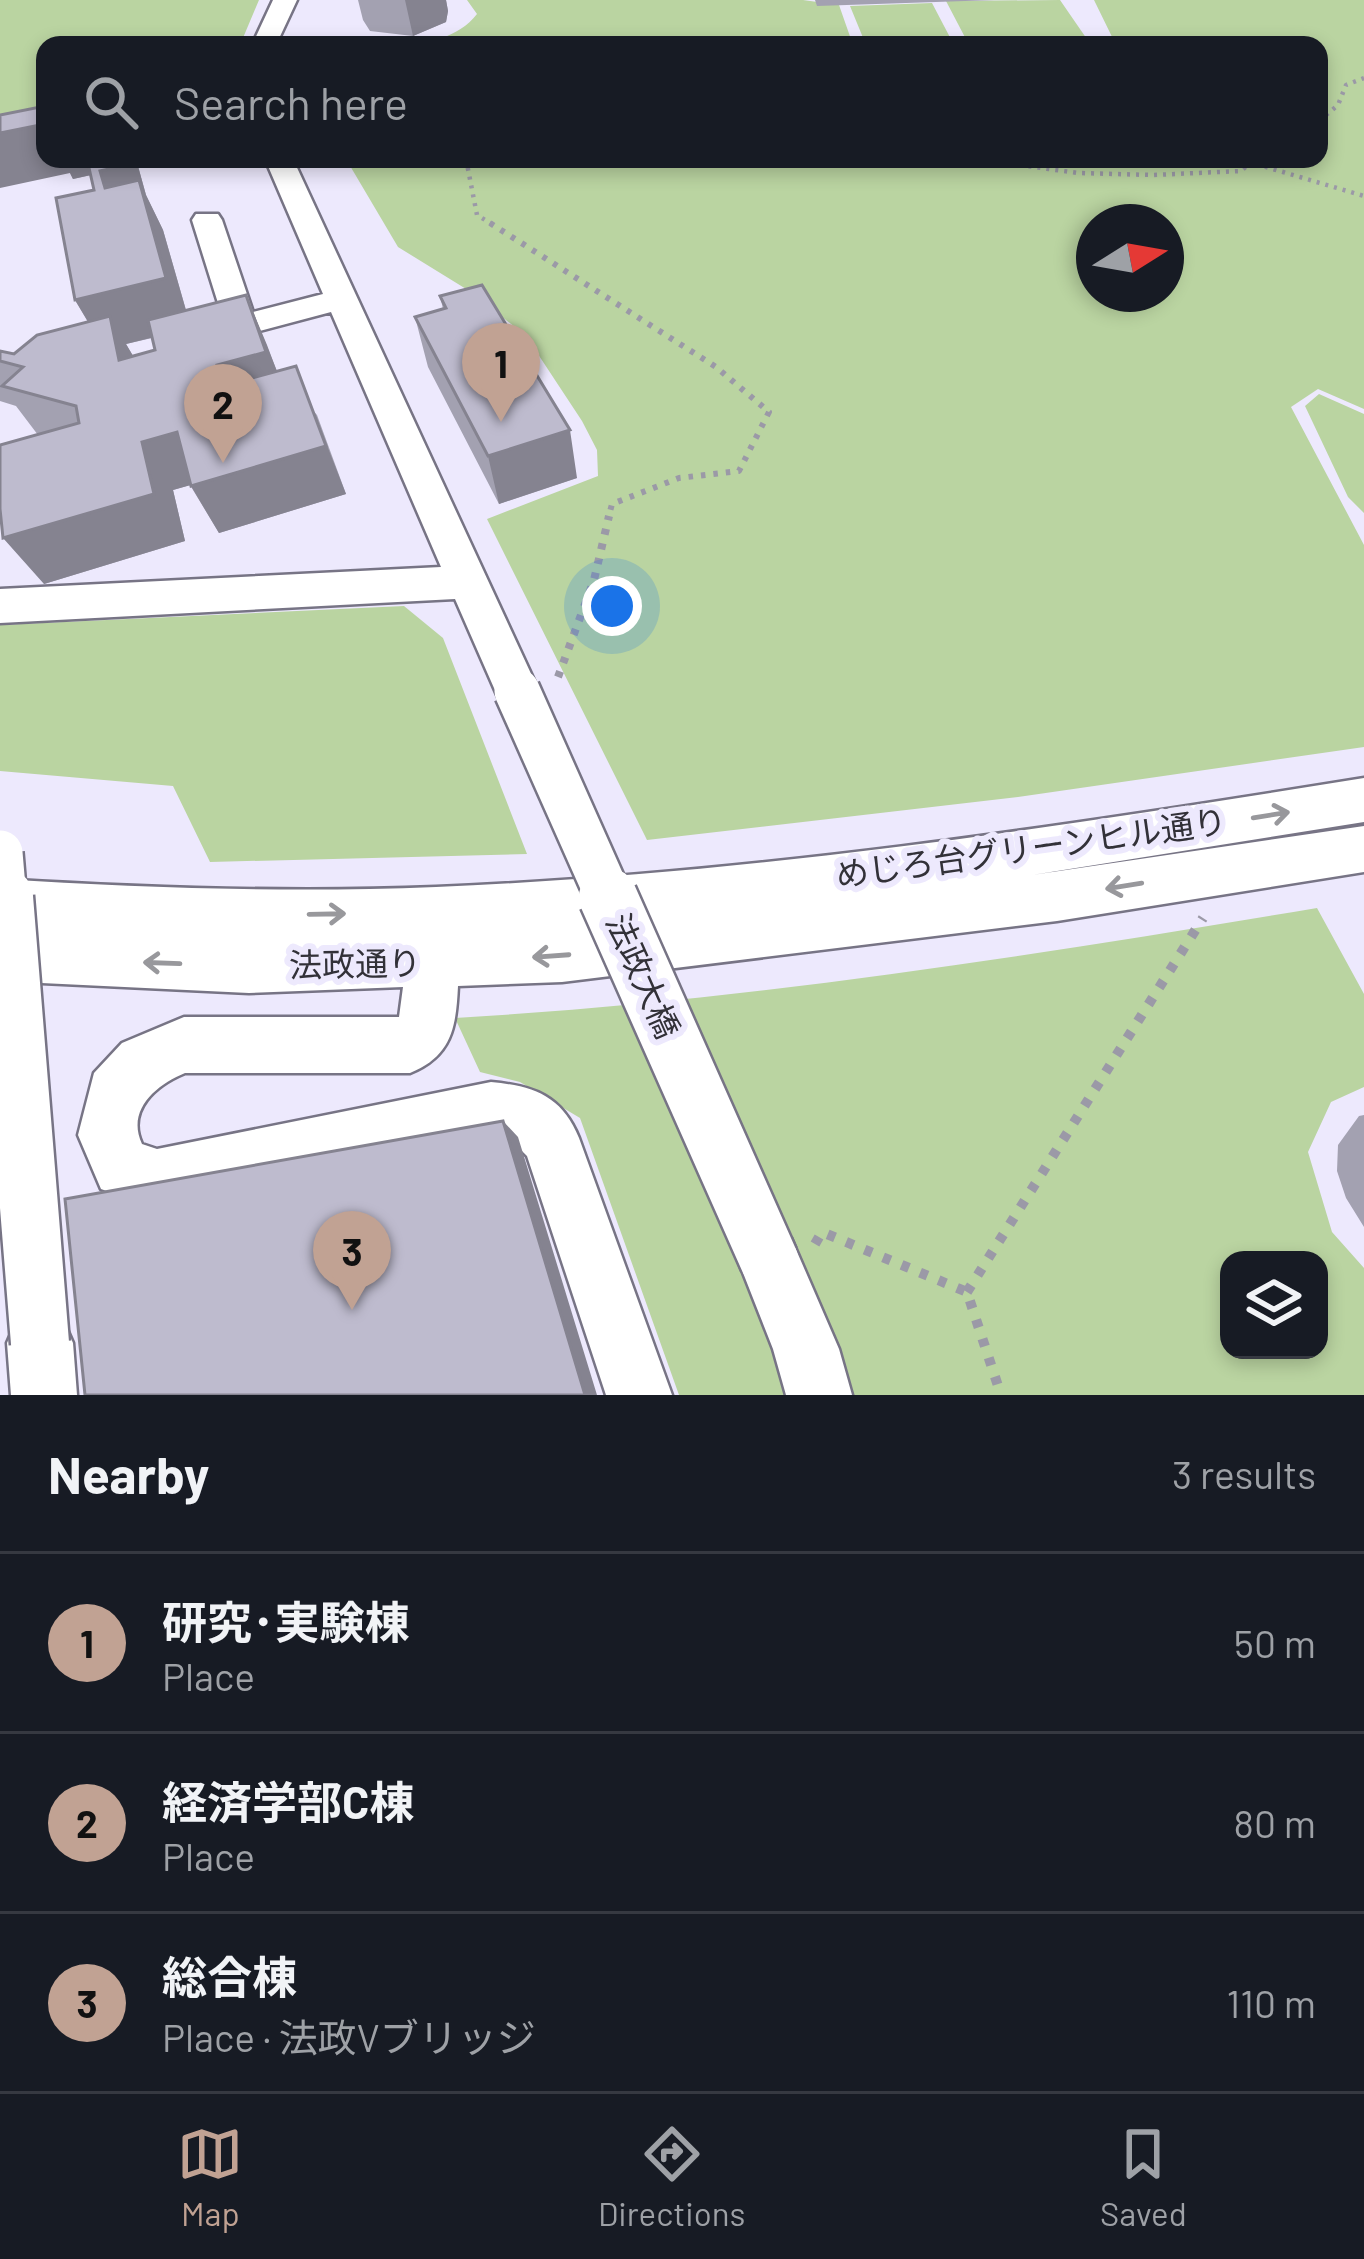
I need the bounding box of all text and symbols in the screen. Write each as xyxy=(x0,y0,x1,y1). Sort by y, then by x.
search box xyxy=(36,36,1328,168)
icon: search xyxy=(78,69,144,135)
text: Search here xyxy=(174,75,408,129)
north arrow xyxy=(1076,204,1184,312)
pin: 1 xyxy=(462,323,540,422)
pin: 2 xyxy=(184,364,262,463)
your location xyxy=(582,576,642,636)
street label: めじろ台グリーンヒル通り xyxy=(833,800,1229,894)
one-way arrow xyxy=(1251,803,1290,826)
one-way arrow xyxy=(1105,875,1144,898)
one-way arrow xyxy=(307,902,346,925)
street label: 法政大橋 xyxy=(599,907,689,1044)
street label: 法政通り xyxy=(289,942,421,984)
one-way arrow xyxy=(532,945,571,968)
one-way arrow xyxy=(143,951,182,974)
pin: 3 xyxy=(313,1211,391,1310)
map controls xyxy=(1220,1251,1328,1359)
button: layers xyxy=(1220,1251,1328,1359)
text: Nearby xyxy=(48,1443,209,1504)
text: 3 results xyxy=(1172,1450,1316,1497)
text: 研究･実験棟 xyxy=(162,1594,410,1648)
text: 1 xyxy=(80,1619,94,1666)
text: 50 m xyxy=(1234,1619,1316,1666)
text: Place xyxy=(162,1652,255,1699)
text: 経済学部C棟 xyxy=(162,1774,414,1828)
text: 2 xyxy=(76,1799,98,1846)
text: 80 m xyxy=(1234,1799,1316,1846)
text: Place xyxy=(162,1832,255,1879)
text: 総合棟 xyxy=(162,1949,297,2003)
text: 3 xyxy=(76,1979,98,2026)
text: 110 m xyxy=(1226,1979,1316,2026)
text: Place · 法政Vブリッジ xyxy=(162,2013,536,2060)
tab: Map xyxy=(177,2121,243,2233)
tab: Directions xyxy=(598,2121,745,2233)
tab: Saved xyxy=(1100,2121,1187,2233)

